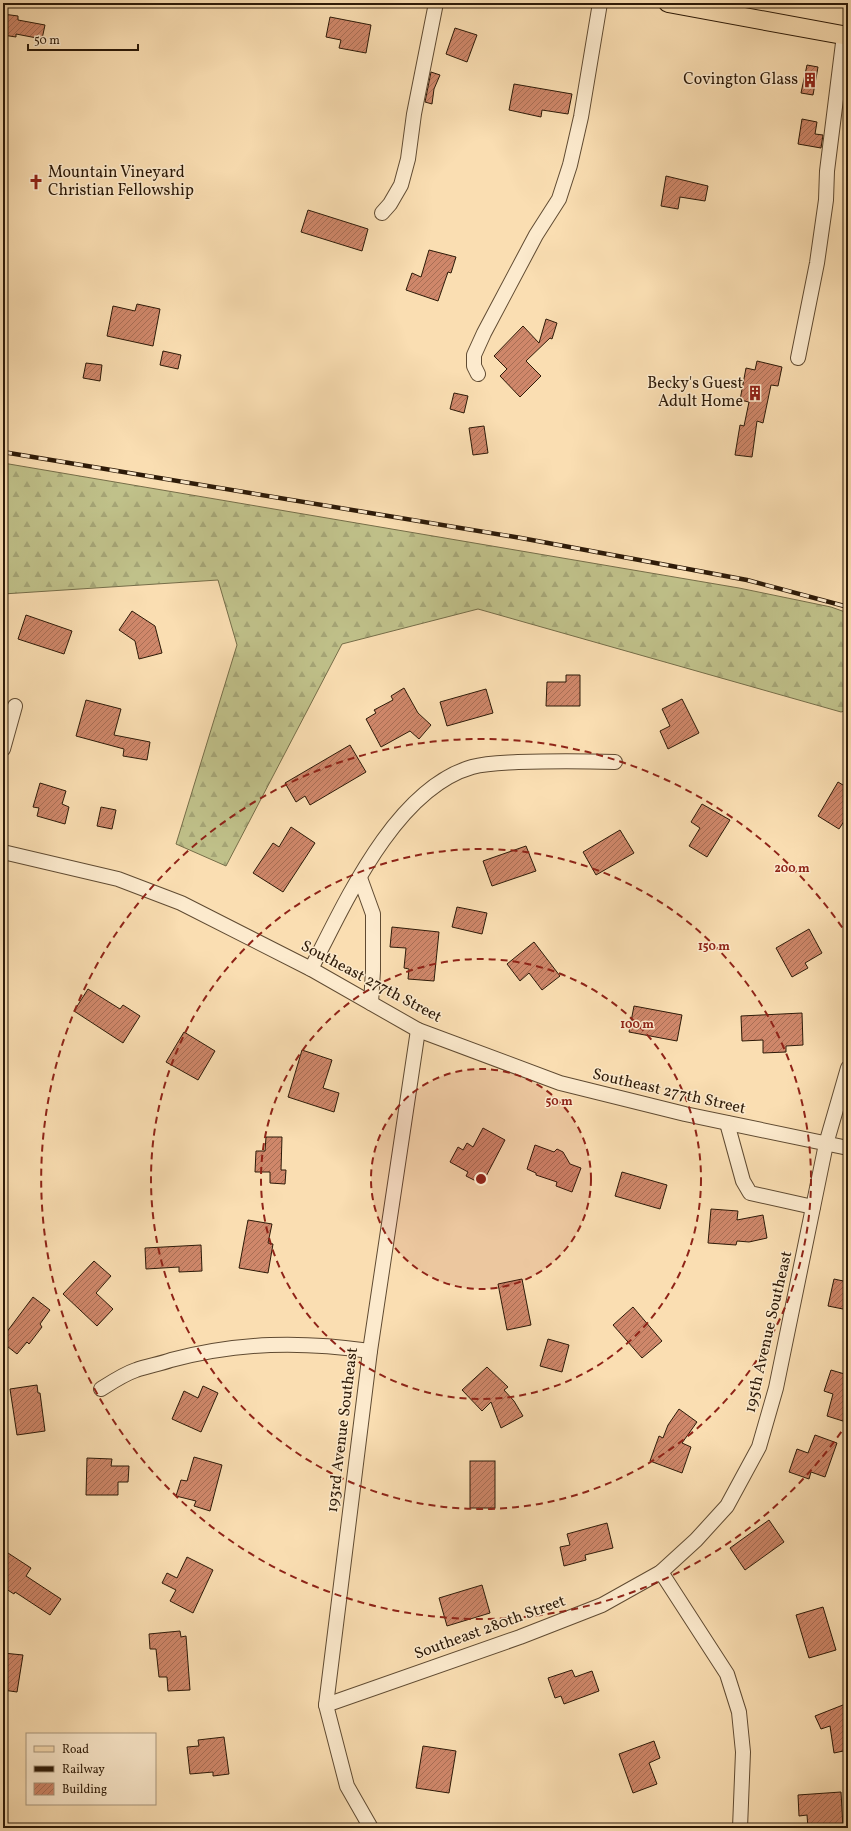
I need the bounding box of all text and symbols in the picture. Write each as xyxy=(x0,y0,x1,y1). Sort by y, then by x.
scale bar xyxy=(28,26,138,52)
text: 50 m xyxy=(34,33,60,49)
place label: Covington Glass xyxy=(683,69,798,91)
building icon: Covington Glass xyxy=(801,71,819,89)
place label: Mountain Vineyard Christian Fellowship xyxy=(48,162,194,202)
church icon: Mountain Vineyard Christian Fellowship xyxy=(27,173,45,191)
place label: Becky's Guest Adult Home xyxy=(647,373,743,413)
building icon: Becky's Guest Adult Home xyxy=(746,384,764,402)
text: 200 m xyxy=(774,861,810,877)
street label: Southeast 277th Street xyxy=(297,935,446,1029)
text: 150 m xyxy=(698,939,730,955)
text: 100 m xyxy=(620,1017,654,1033)
street label: Southeast 277th Street xyxy=(590,1064,748,1120)
text: 50 m xyxy=(545,1094,573,1110)
centre of rings xyxy=(474,1172,488,1186)
street label: 195th Avenue Southeast xyxy=(740,1249,798,1415)
street label: 193rd Avenue Southeast xyxy=(322,1346,364,1514)
street label: Southeast 280th Street xyxy=(411,1590,569,1666)
legend xyxy=(26,1733,156,1805)
text: Road xyxy=(62,1742,89,1758)
text: Railway xyxy=(62,1762,105,1778)
text: Building xyxy=(62,1782,107,1798)

